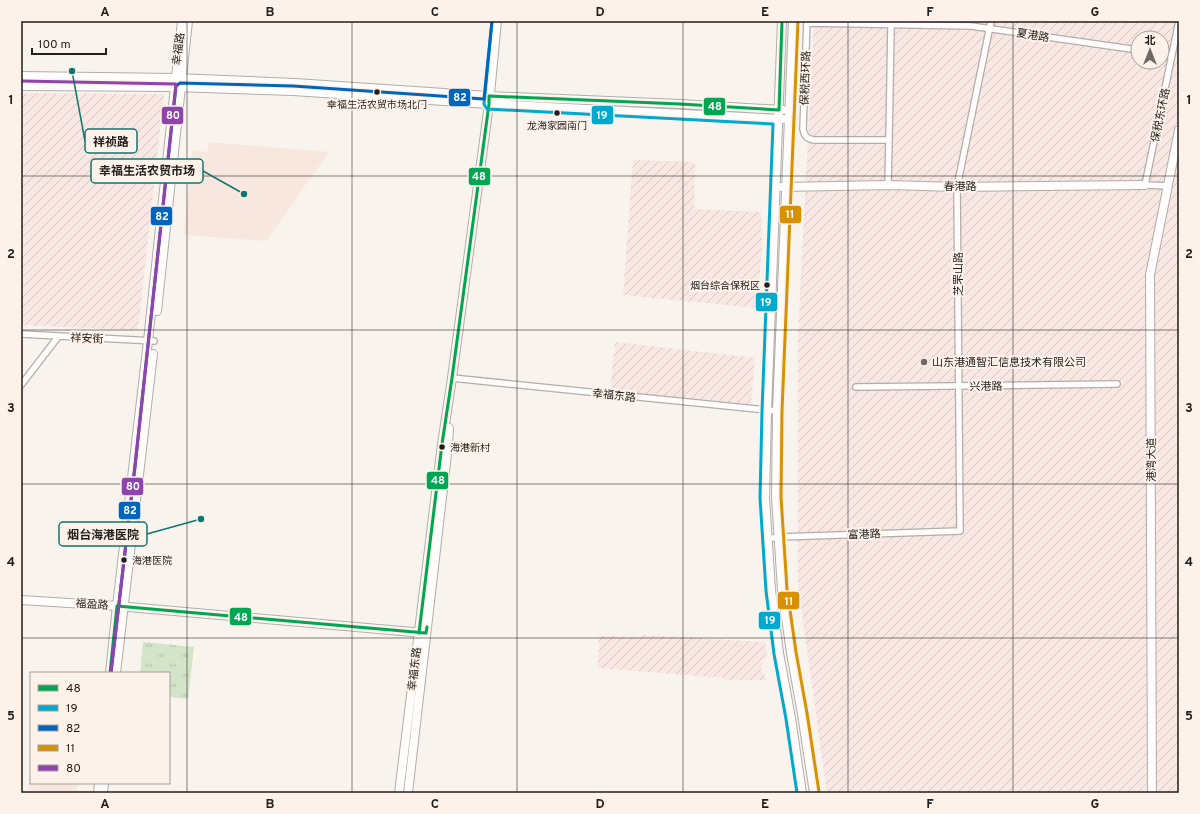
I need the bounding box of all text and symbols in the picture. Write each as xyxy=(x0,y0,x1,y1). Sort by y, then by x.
text: A xyxy=(100,5,110,21)
text: B xyxy=(266,5,275,21)
text: C xyxy=(431,5,439,21)
text: D xyxy=(595,5,605,21)
text: E xyxy=(761,5,769,21)
text: F xyxy=(926,5,934,21)
text: G xyxy=(1091,5,1100,21)
street label: 夏港路 xyxy=(1015,26,1050,45)
scale bar xyxy=(32,30,106,56)
north arrow xyxy=(1130,30,1170,70)
street label: 幸福路 xyxy=(170,32,188,66)
text: 北 xyxy=(1145,34,1156,48)
text: 100 m xyxy=(38,37,71,53)
street label: 保税西环路 xyxy=(798,50,814,106)
marker: 幸福生活农贸市场北门 xyxy=(372,87,382,97)
street label: 保税东环路 xyxy=(1148,87,1174,144)
line badge: 82 xyxy=(448,88,471,107)
text: 82 xyxy=(453,91,467,105)
text: 1 xyxy=(8,93,14,109)
text: 1 xyxy=(1186,93,1192,109)
line badge: 48 xyxy=(703,97,726,116)
place label: 幸福生活农贸市场北门 xyxy=(327,99,427,112)
text: 48 xyxy=(708,100,722,114)
line badge: 19 xyxy=(591,105,614,125)
line badge: 80 xyxy=(161,106,184,125)
marker: 龙海家园南门 xyxy=(552,108,562,118)
text: 80 xyxy=(166,109,180,123)
text: 19 xyxy=(596,109,608,123)
place label: 龙海家园南门 xyxy=(527,120,587,133)
callout: 祥祯路 xyxy=(85,129,137,153)
text: 祥祯路 xyxy=(93,135,129,151)
callout: 幸福生活农贸市场 xyxy=(91,159,203,183)
text: 幸福生活农贸市场 xyxy=(99,164,195,180)
line badge: 48 xyxy=(468,167,491,186)
text: 48 xyxy=(472,170,486,184)
street label: 春港路 xyxy=(944,180,977,194)
line badge: 11 xyxy=(779,205,802,224)
line badge: 82 xyxy=(150,206,173,226)
text: 11 xyxy=(786,208,794,222)
text: 82 xyxy=(155,210,169,224)
text: 2 xyxy=(7,247,15,263)
text: 2 xyxy=(1185,247,1193,263)
street label: 芝罘山路 xyxy=(952,252,966,296)
place label: 烟台综合保税区 xyxy=(690,280,760,293)
marker: 烟台综合保税区 xyxy=(762,280,772,290)
line badge: 19 xyxy=(755,292,778,312)
text: 19 xyxy=(760,296,772,310)
street label: 祥安街 xyxy=(70,331,104,347)
place label: 山东港通智汇信息技术有限公司 xyxy=(932,356,1086,370)
marker: 山东港通智汇信息技术有限公司 xyxy=(919,357,929,367)
street label: 兴港路 xyxy=(969,380,1003,394)
street label: 幸福东路 xyxy=(591,387,637,405)
text: 3 xyxy=(7,401,15,417)
text: 3 xyxy=(1185,401,1193,417)
street label: 港湾大道 xyxy=(1145,438,1159,482)
marker: 海港新村 xyxy=(437,442,447,452)
place label: 海港新村 xyxy=(450,442,490,455)
line badge: 48 xyxy=(426,471,449,490)
text: 48 xyxy=(431,474,445,488)
line badge: 80 xyxy=(121,477,144,496)
text: 80 xyxy=(126,480,140,494)
line badge: 82 xyxy=(118,501,141,520)
text: 82 xyxy=(123,504,137,518)
callout: 烟台海港医院 xyxy=(59,522,147,546)
street label: 富港路 xyxy=(847,527,881,543)
text: 烟台海港医院 xyxy=(67,528,139,544)
text: 4 xyxy=(7,555,15,571)
marker: 海港医院 xyxy=(119,555,129,565)
place label: 海港医院 xyxy=(132,555,172,568)
text: 4 xyxy=(1185,555,1193,571)
line badge: 11 xyxy=(777,591,800,610)
text: 11 xyxy=(785,595,793,609)
street label: 福盈路 xyxy=(75,597,109,613)
line badge: 48 xyxy=(229,607,252,626)
text: 48 xyxy=(234,611,248,625)
line badge: 19 xyxy=(758,611,781,630)
text: 19 xyxy=(764,614,776,628)
street label: 幸福东路 xyxy=(405,646,425,692)
legend xyxy=(30,672,170,784)
text: 48 xyxy=(66,681,81,697)
text: 19 xyxy=(66,701,78,717)
text: 5 xyxy=(7,709,15,725)
text: 5 xyxy=(1185,709,1193,725)
text: 82 xyxy=(66,721,80,737)
text: 11 xyxy=(66,741,75,757)
text: 80 xyxy=(66,761,81,777)
text: A xyxy=(100,797,110,813)
text: B xyxy=(266,797,275,813)
text: C xyxy=(431,797,439,813)
text: D xyxy=(595,797,605,813)
text: E xyxy=(761,797,769,813)
text: F xyxy=(926,797,934,813)
text: G xyxy=(1091,797,1100,813)

